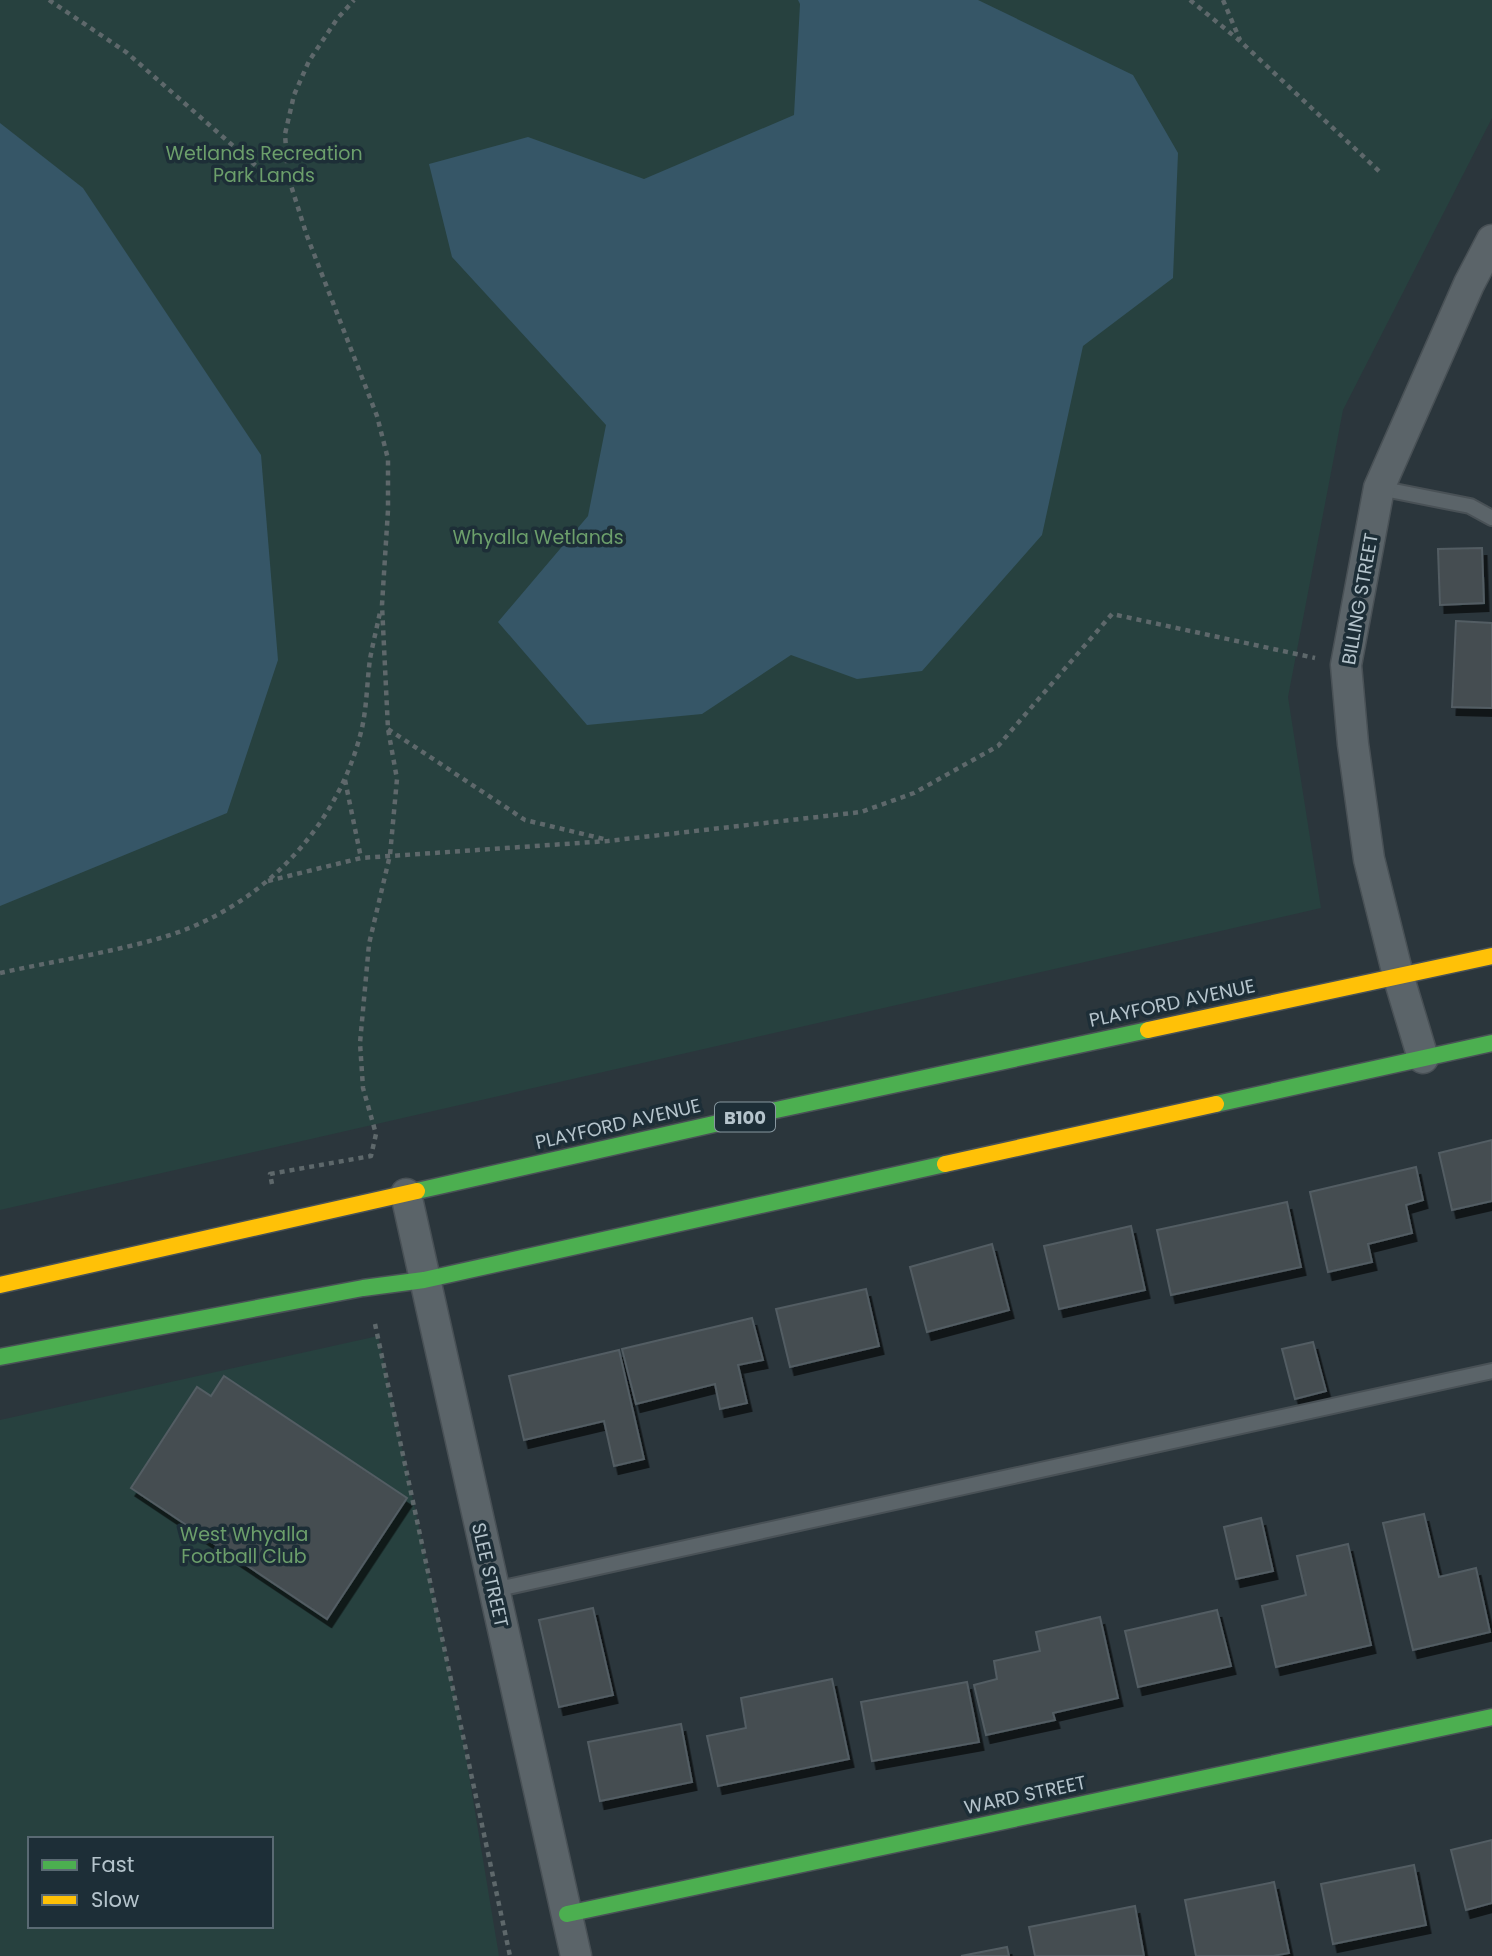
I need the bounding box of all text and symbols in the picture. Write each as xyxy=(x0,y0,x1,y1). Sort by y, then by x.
park label: Wetlands Recreation Park Lands xyxy=(165,140,363,189)
park label: Whyalla Wetlands xyxy=(452,524,624,551)
street label: BILLING STREET xyxy=(1335,531,1385,667)
street label: PLAYFORD AVENUE xyxy=(1087,972,1257,1034)
street label: PLAYFORD AVENUE xyxy=(533,1092,703,1156)
road number: B100 xyxy=(715,1102,775,1132)
street label: SLEE STREET xyxy=(465,1520,515,1630)
park label: West Whyalla Football Club xyxy=(180,1521,308,1570)
street label: WARD STREET xyxy=(961,1769,1089,1821)
legend xyxy=(28,1837,273,1928)
text: Fast xyxy=(91,1850,134,1879)
text: Slow xyxy=(91,1885,139,1914)

